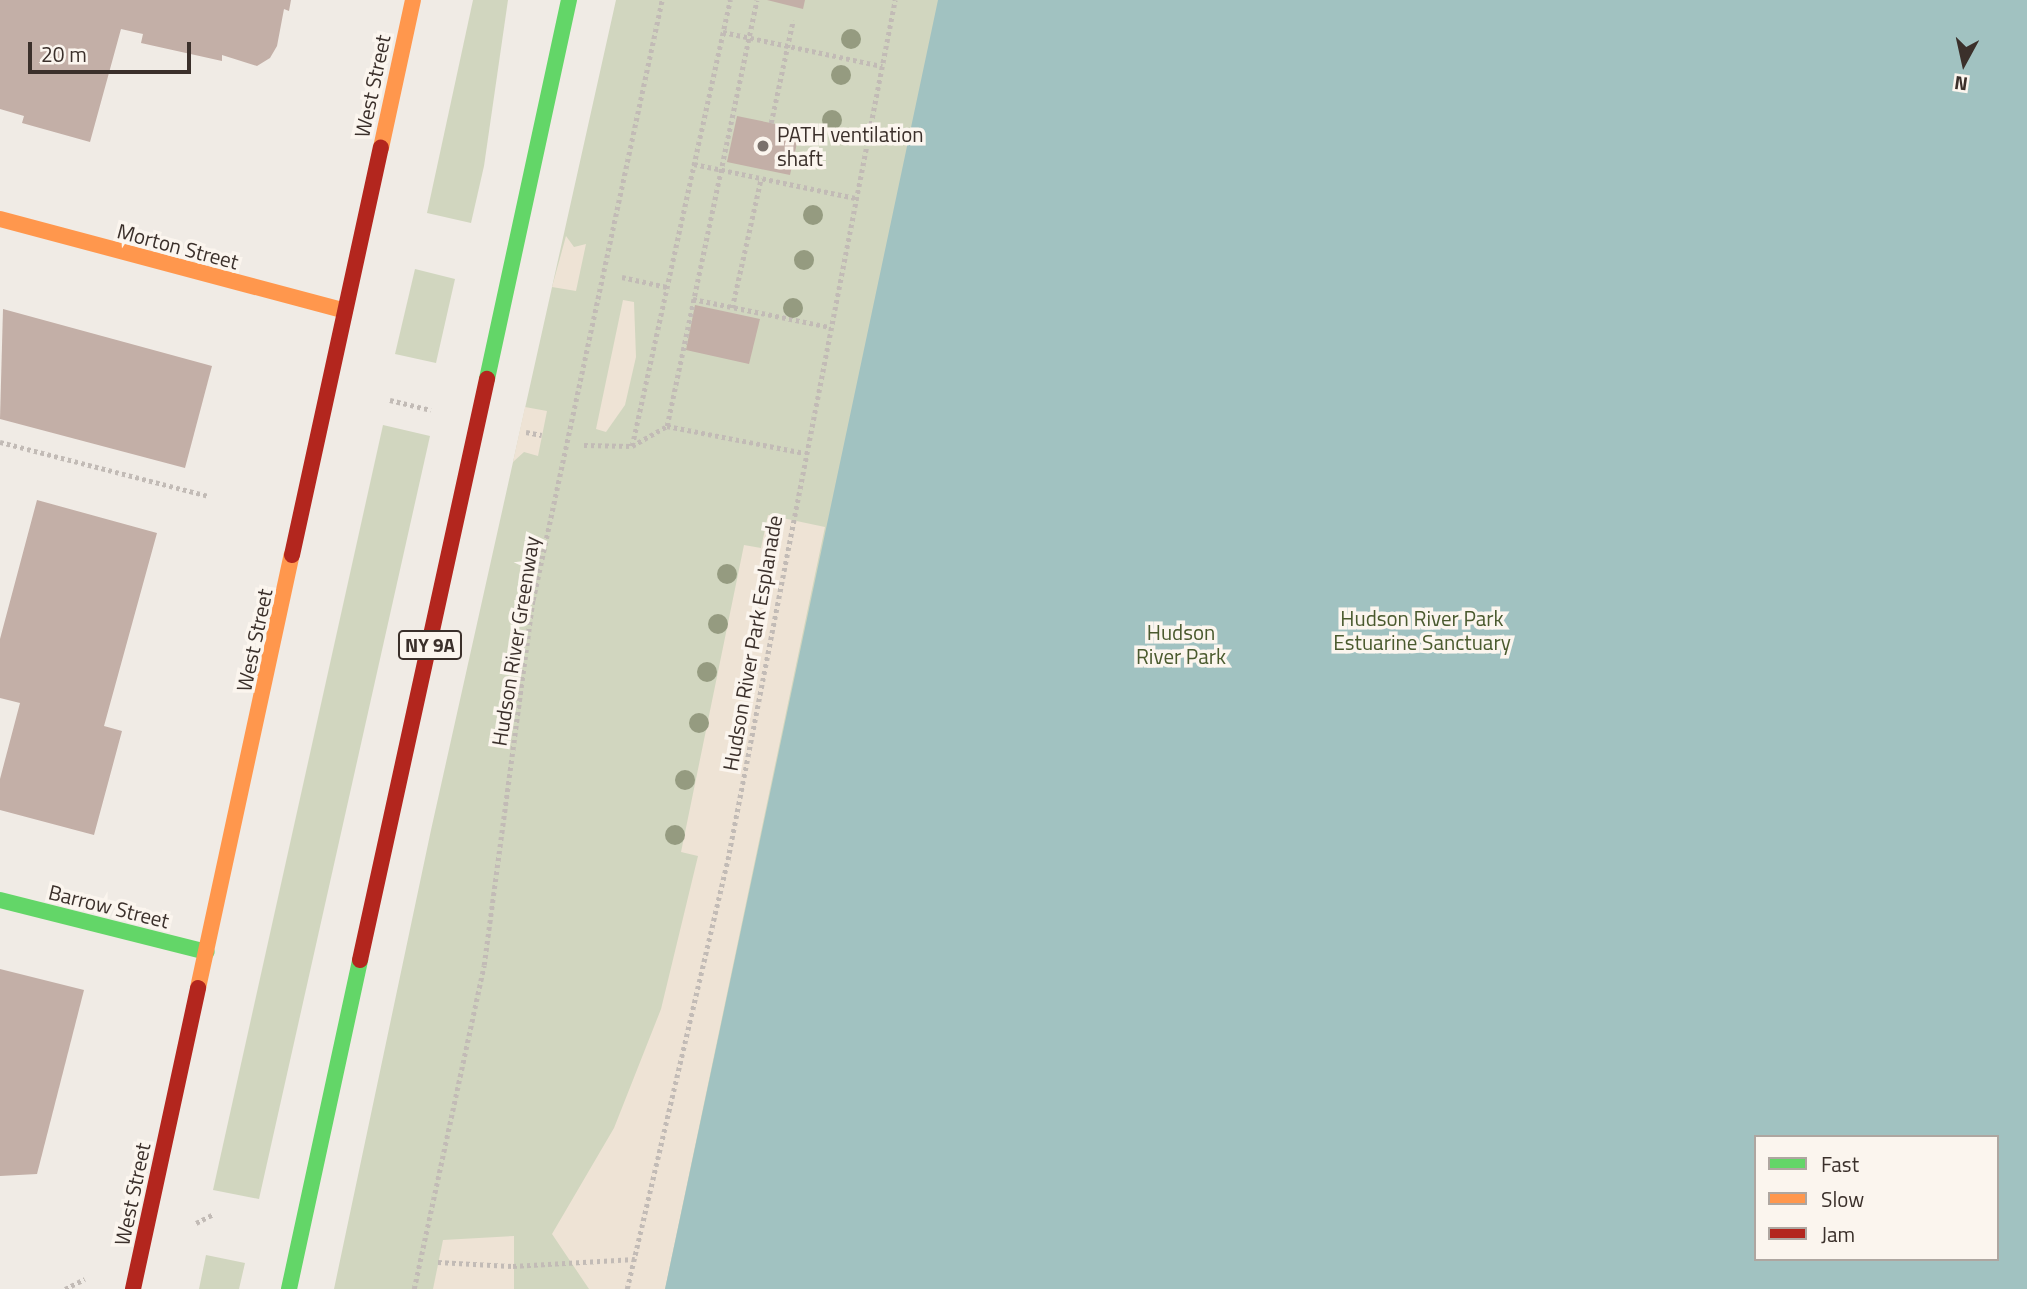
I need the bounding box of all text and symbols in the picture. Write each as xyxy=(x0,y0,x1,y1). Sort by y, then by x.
scale bar xyxy=(32,28,194,72)
north arrow xyxy=(1929,28,1999,98)
street label: West Street xyxy=(349,32,395,140)
text: 20 m xyxy=(41,38,87,70)
text: N xyxy=(1952,69,1970,100)
place label: PATH ventilation shaft xyxy=(777,121,924,171)
marker: PATH ventilation shaft xyxy=(755,138,771,154)
street label: Morton Street xyxy=(115,218,241,274)
street label: Hudson River Park Esplanade xyxy=(717,513,787,773)
street label: Hudson River Greenway xyxy=(486,534,544,748)
street label: West Street xyxy=(231,586,277,694)
park label: Hudson River Park Estuarine Sanctuary xyxy=(1333,605,1511,655)
park label: Hudson River Park xyxy=(1136,619,1226,669)
road number: NY 9A xyxy=(397,630,463,660)
street label: Barrow Street xyxy=(46,879,172,933)
legend xyxy=(1754,1135,1999,1261)
street label: West Street xyxy=(109,1140,155,1248)
text: Fast xyxy=(1821,1148,1859,1180)
text: Slow xyxy=(1821,1183,1864,1215)
text: Jam xyxy=(1821,1218,1855,1250)

